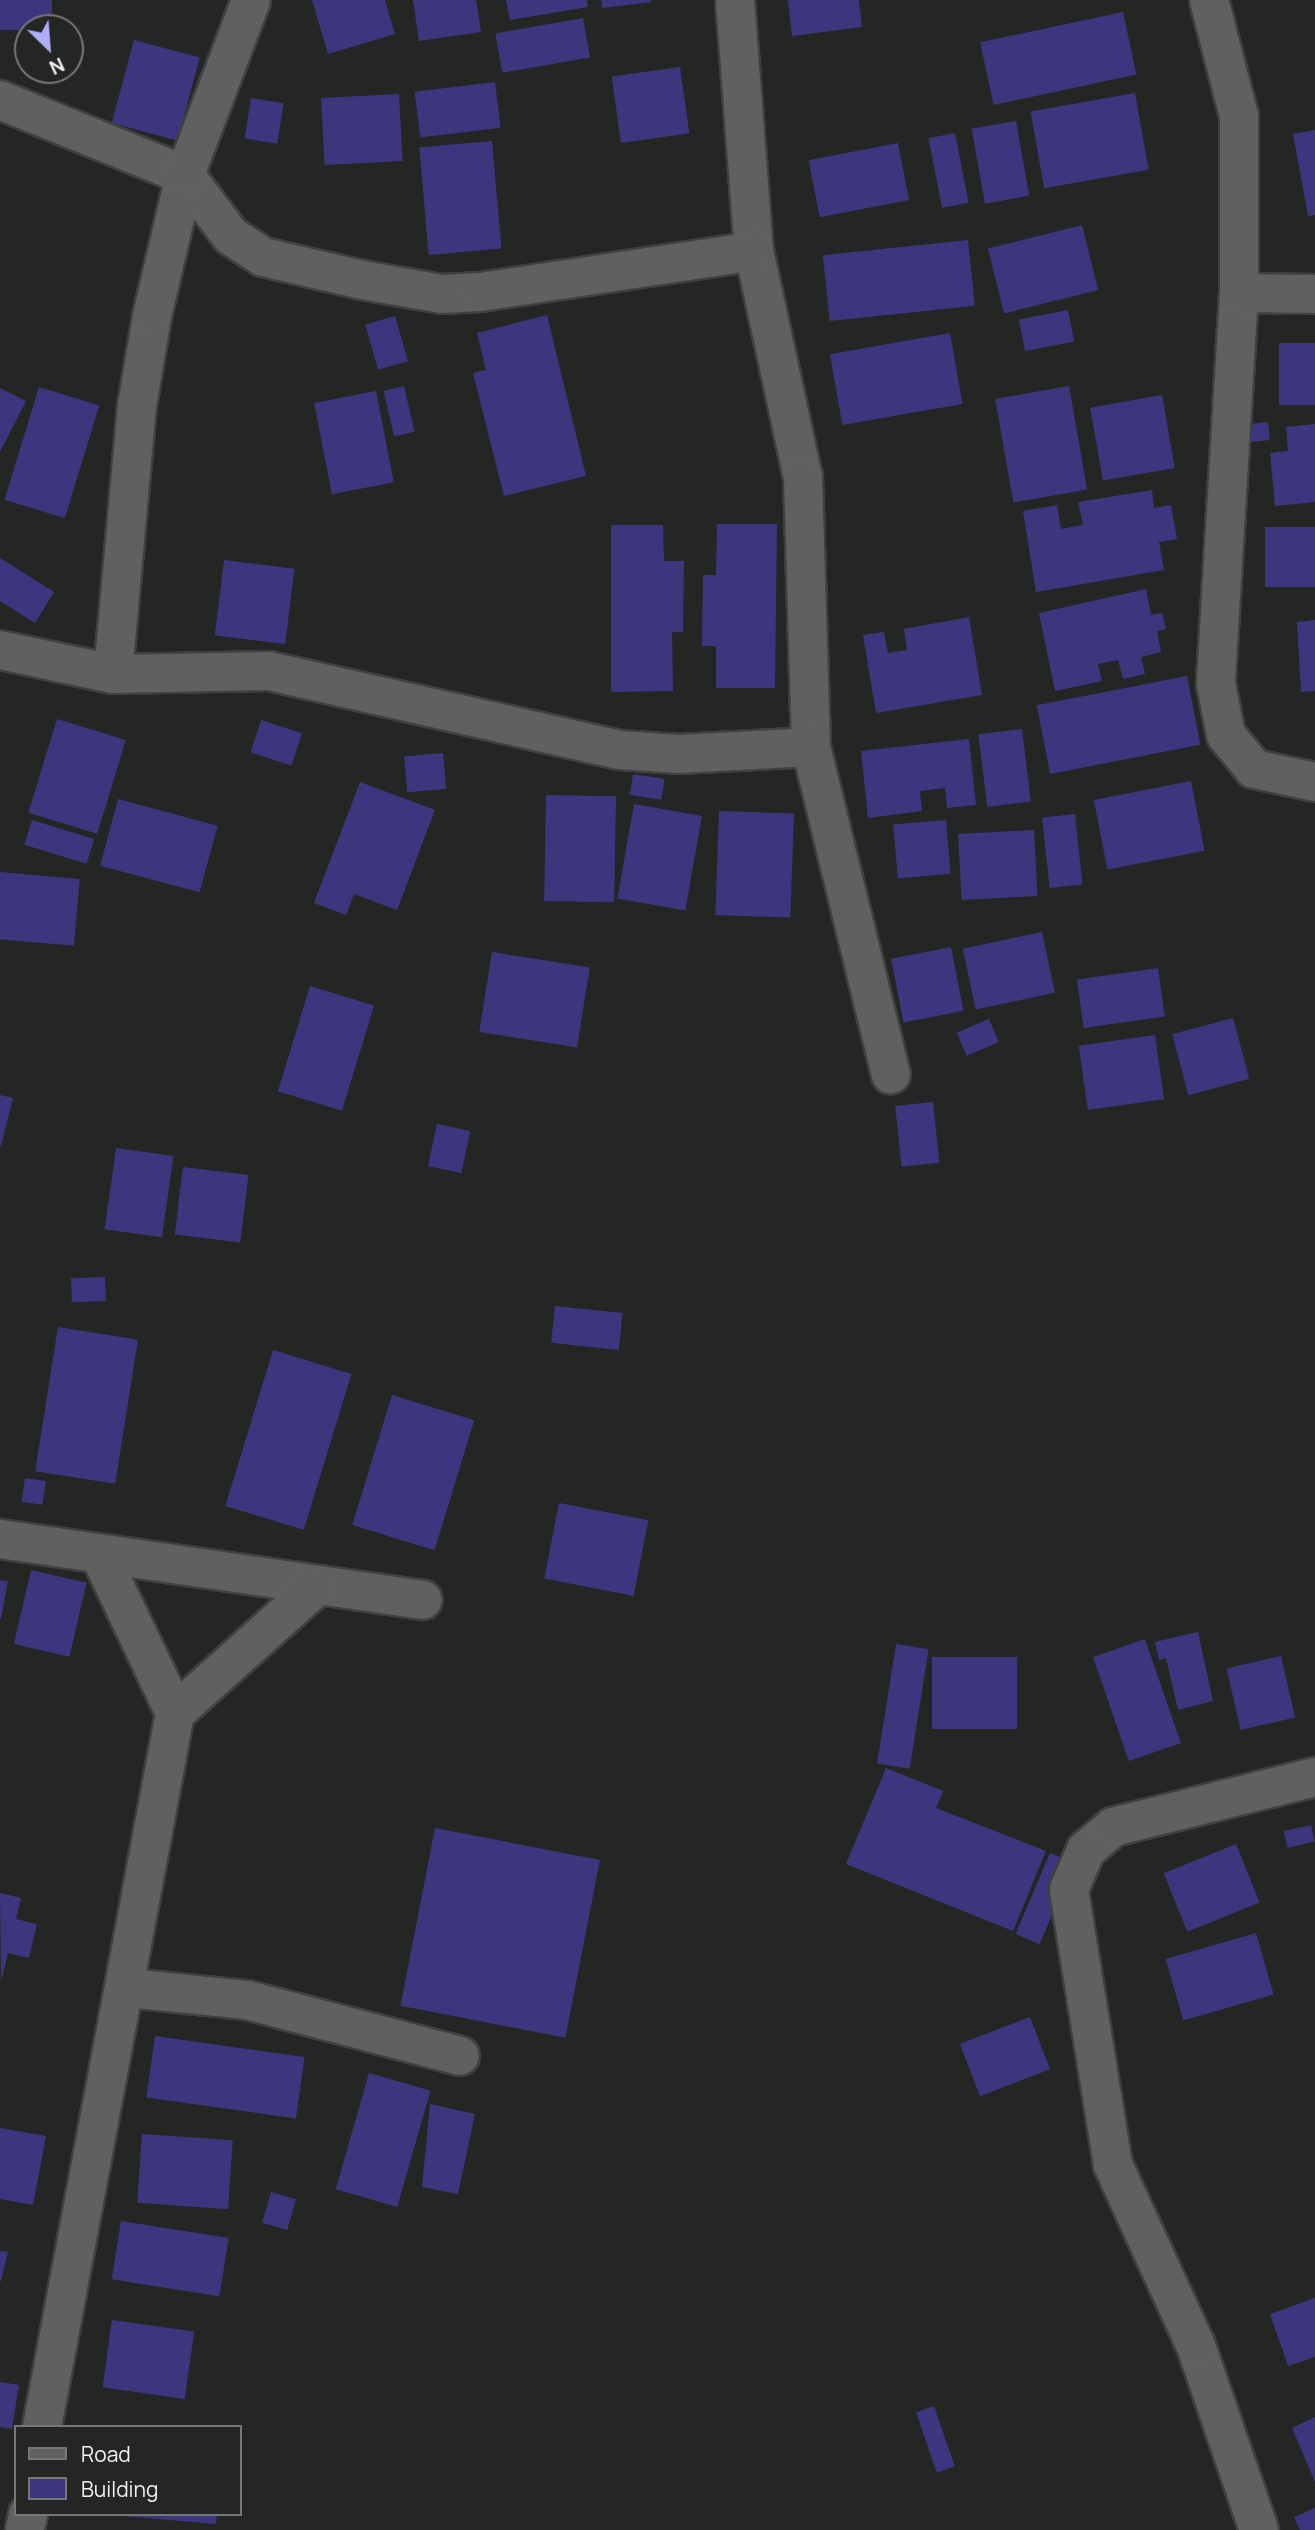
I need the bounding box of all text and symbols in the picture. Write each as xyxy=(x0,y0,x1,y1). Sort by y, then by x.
north arrow xyxy=(14,14,84,84)
text: N xyxy=(45,52,69,81)
legend xyxy=(14,2425,242,2516)
text: Road xyxy=(81,2440,131,2468)
text: Building xyxy=(81,2475,158,2503)

